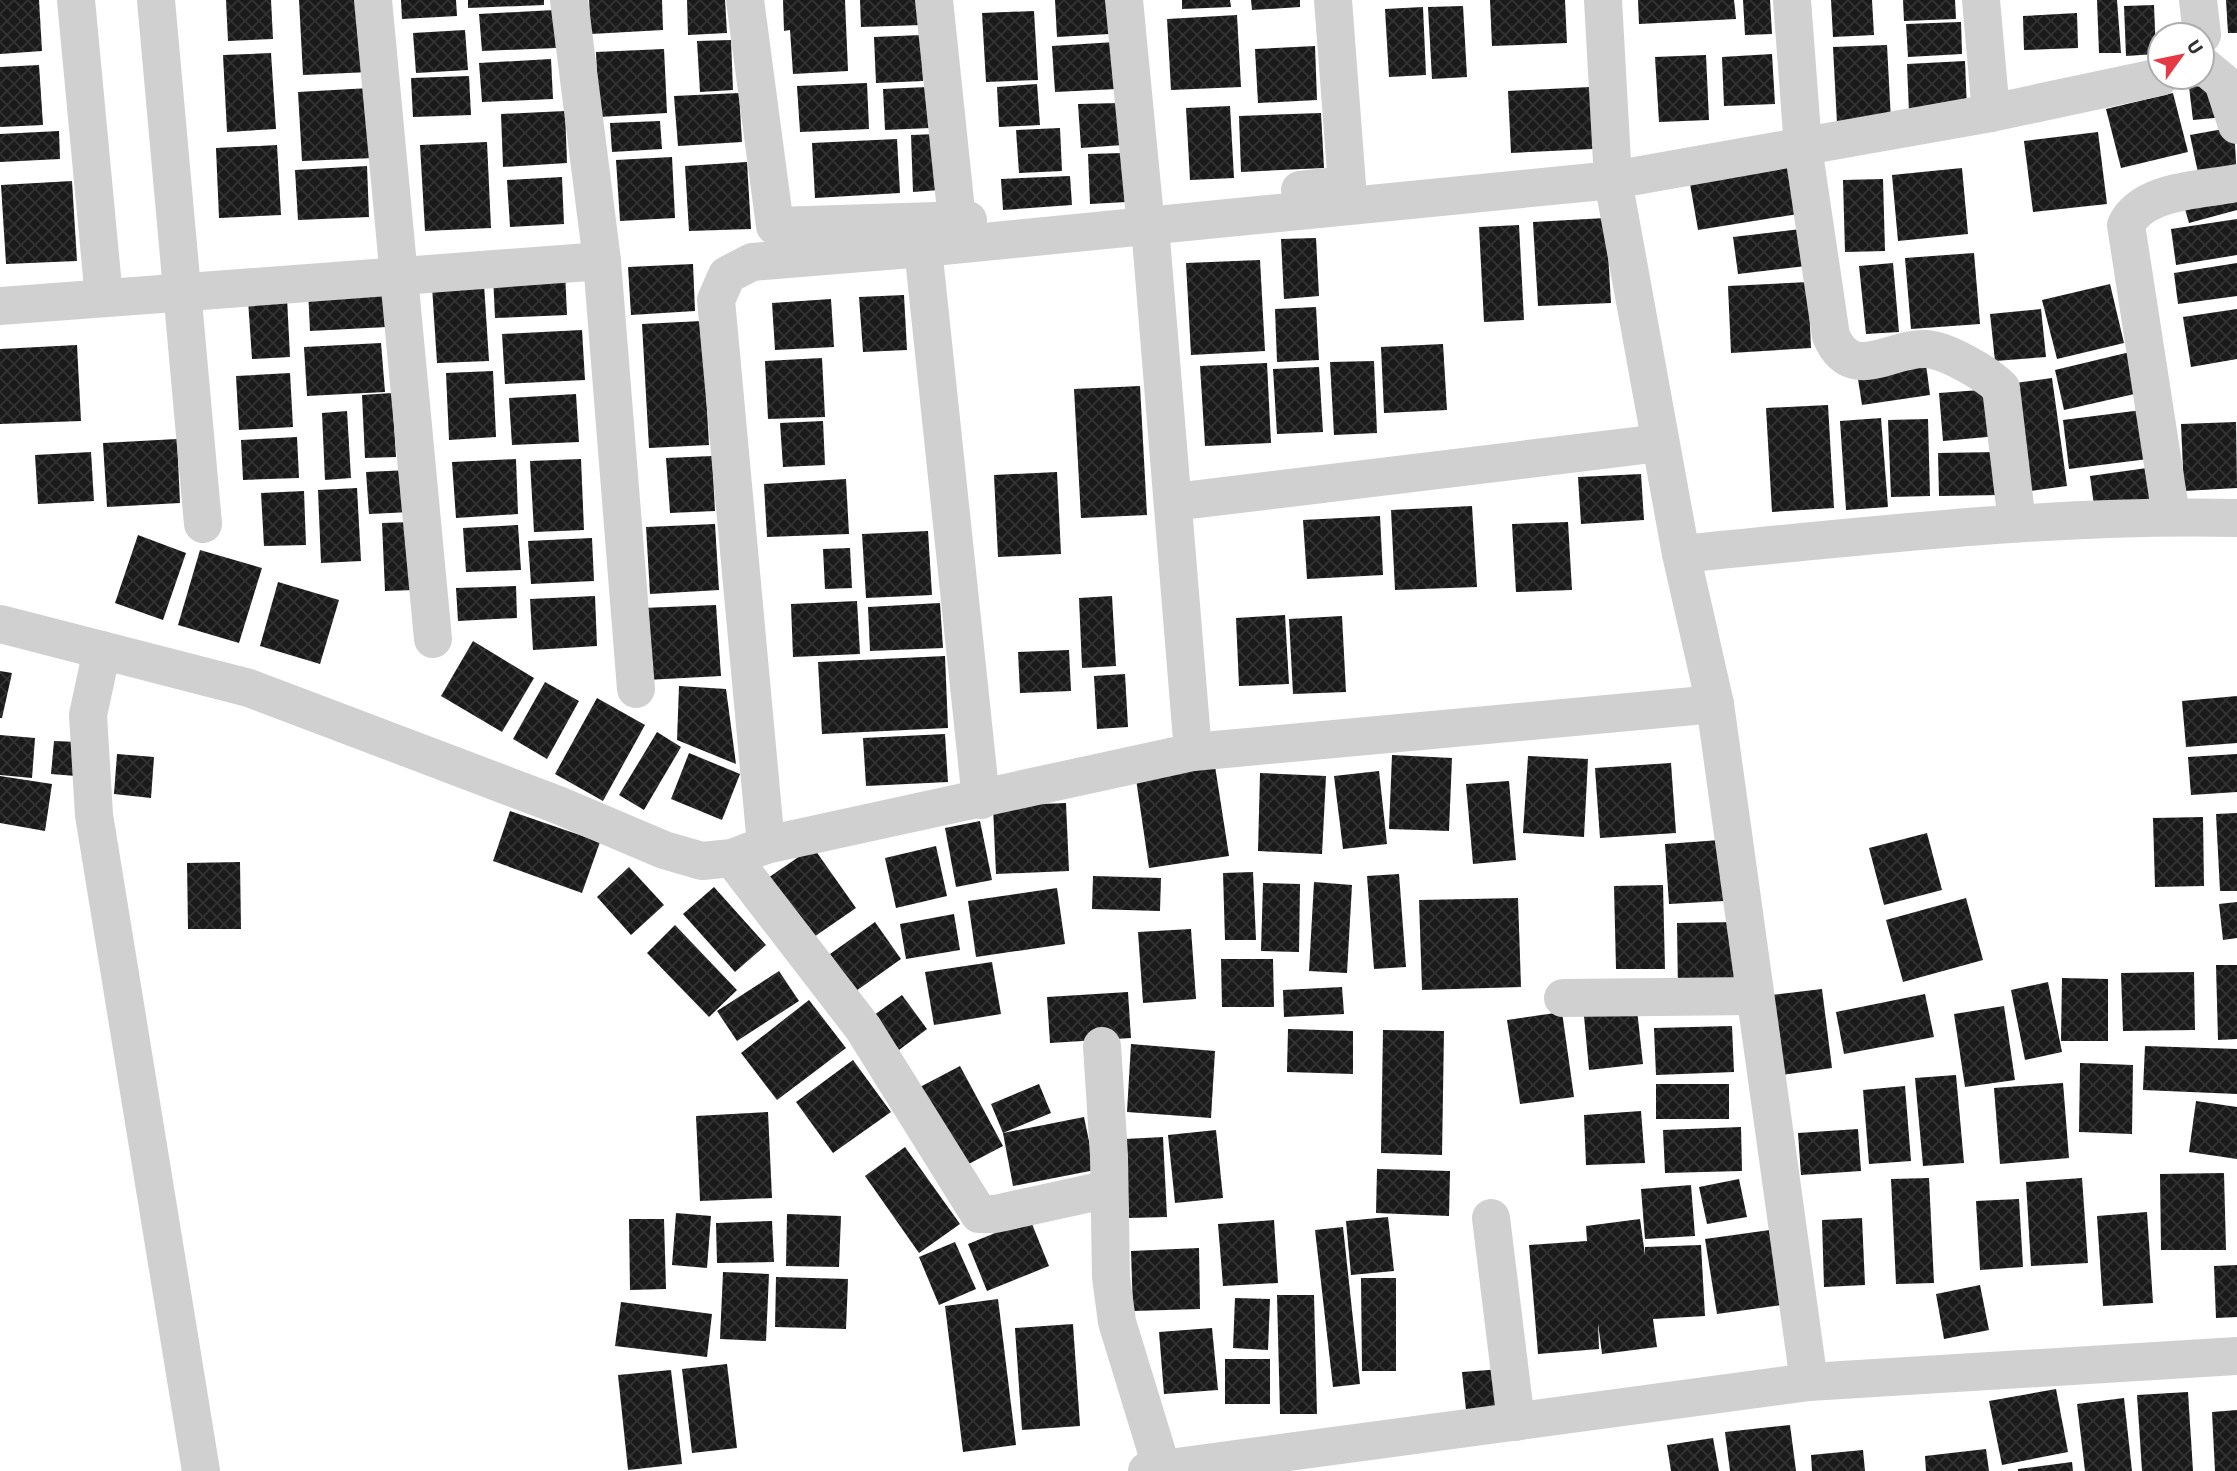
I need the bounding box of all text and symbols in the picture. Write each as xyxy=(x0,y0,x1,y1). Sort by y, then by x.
north arrow xyxy=(2146,21,2216,91)
text: U xyxy=(2181,35,2208,59)

